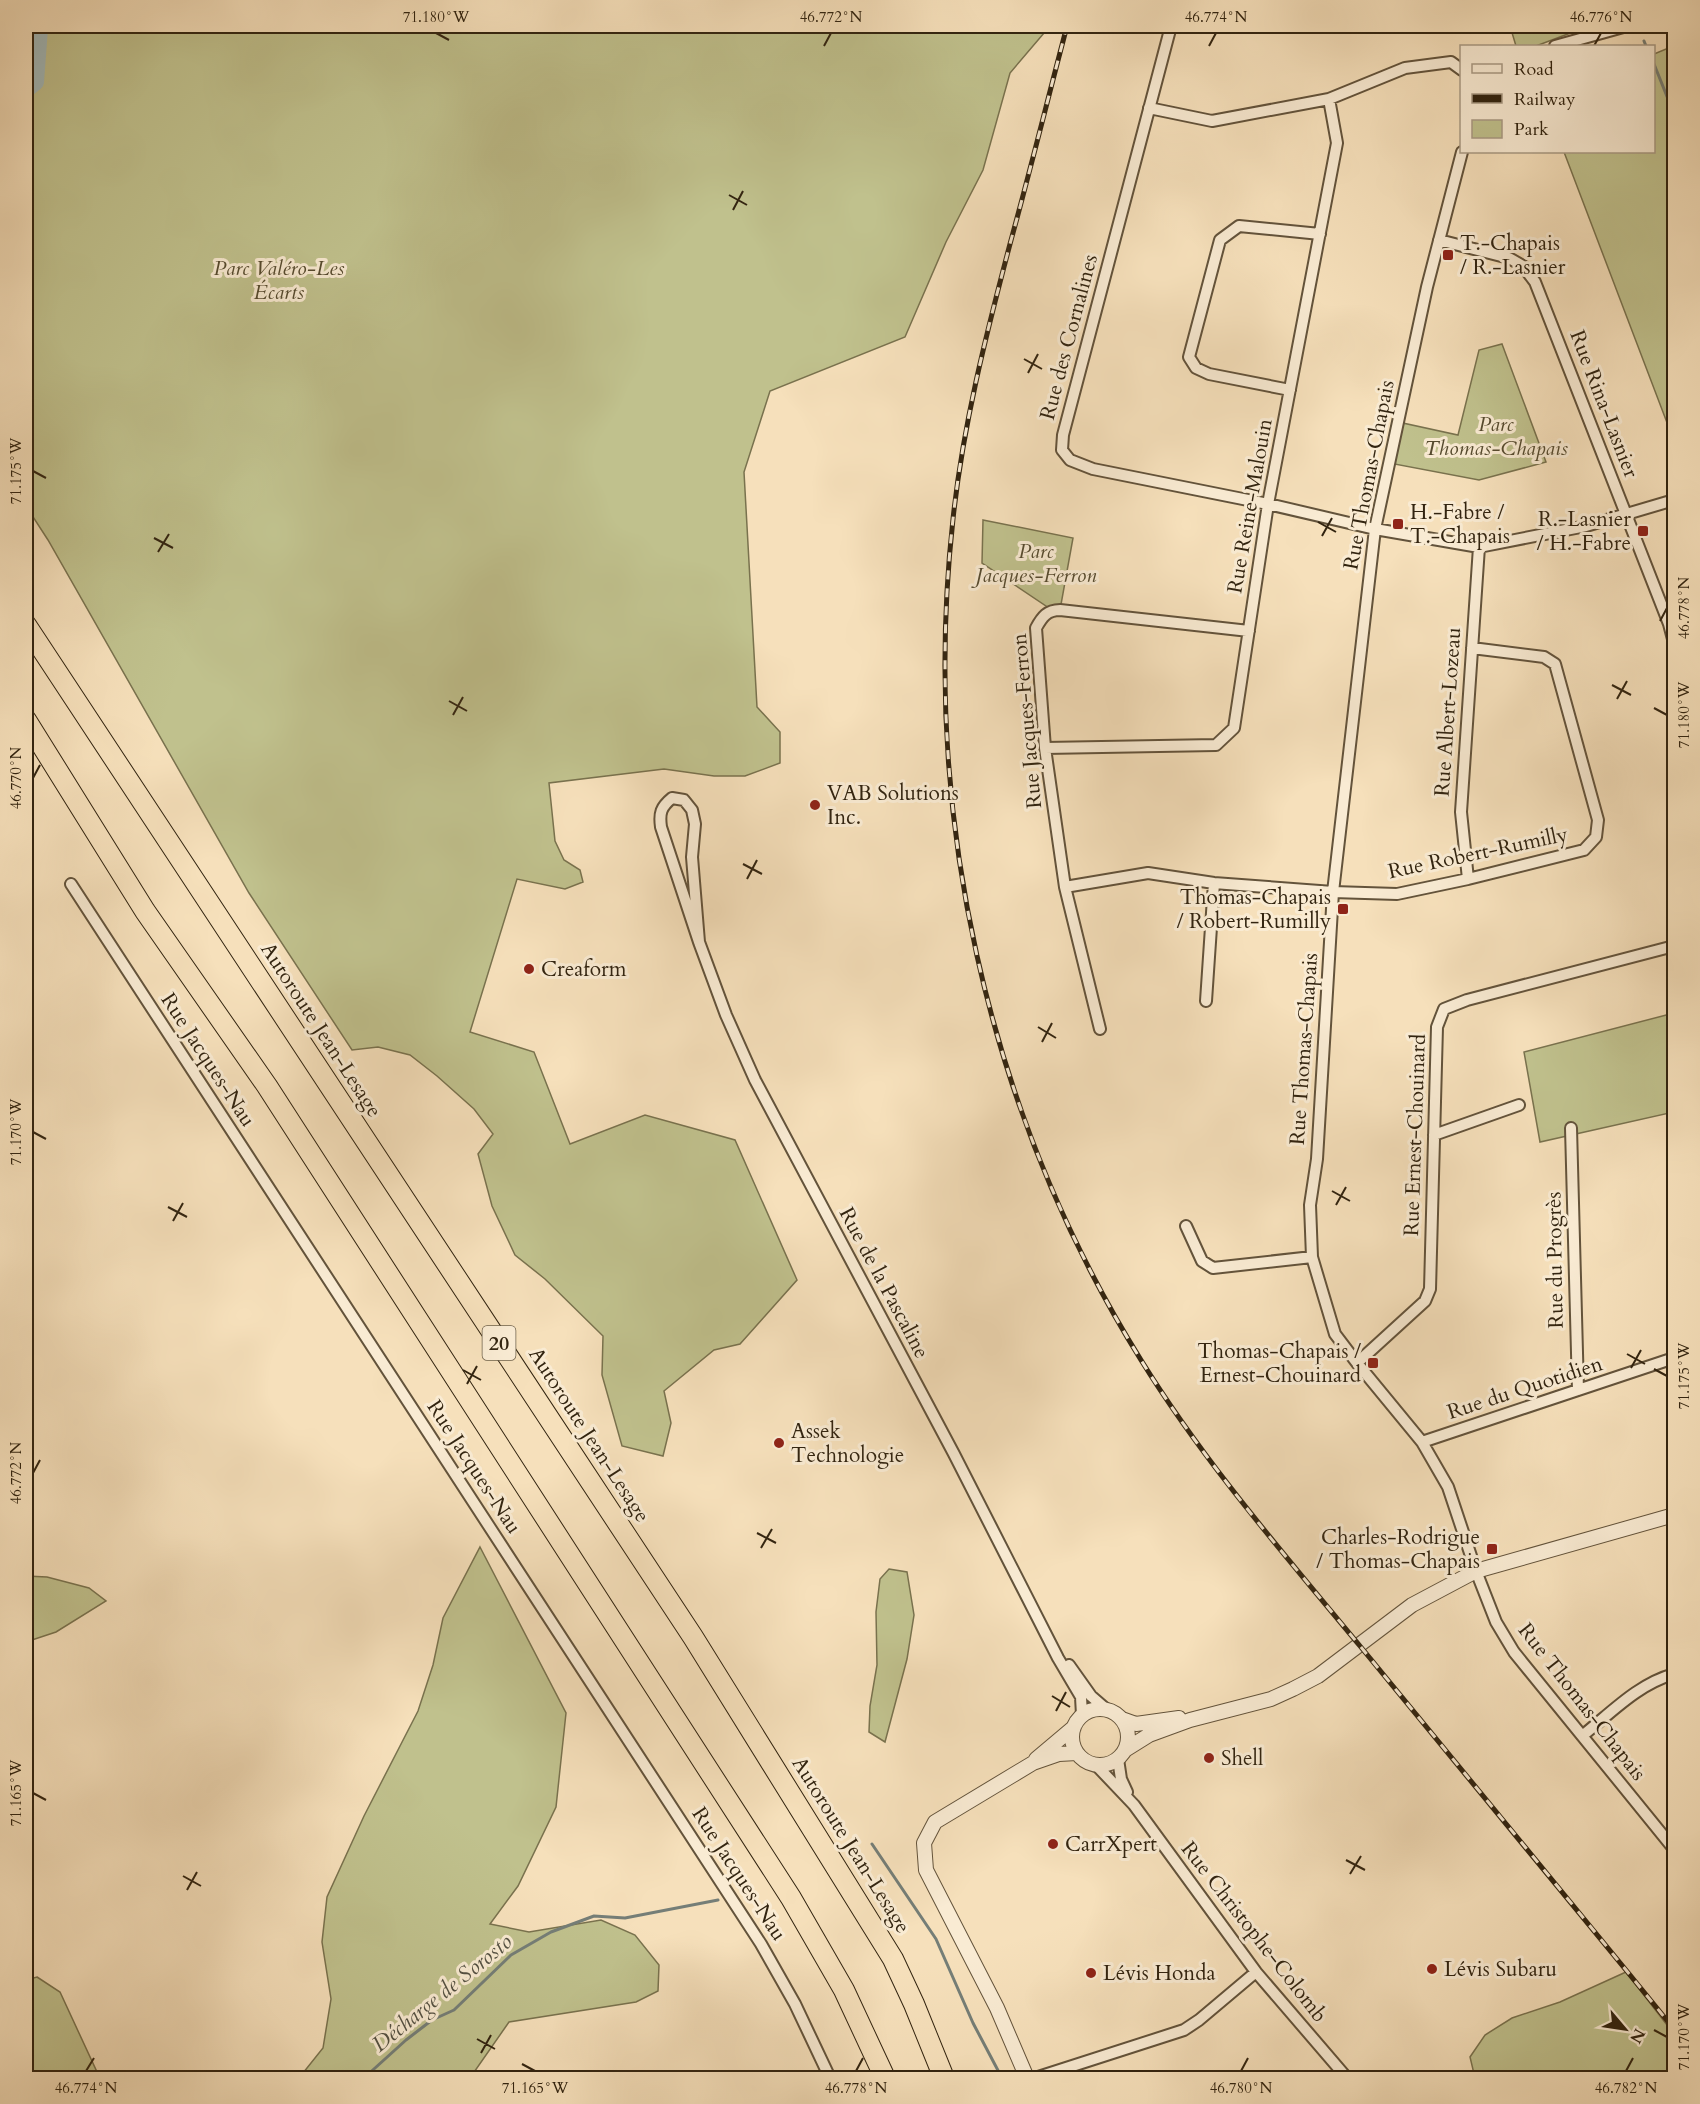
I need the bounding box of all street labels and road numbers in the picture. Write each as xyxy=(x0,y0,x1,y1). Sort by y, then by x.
street label: Rue des Cornalines xyxy=(1033,251,1105,423)
street label: Rue Rina-Lasnier xyxy=(1563,326,1646,482)
street label: Rue Thomas-Chapais xyxy=(1336,378,1402,572)
street label: Rue Reine-Malouin xyxy=(1220,416,1280,596)
street label: Rue Albert-Lozeau xyxy=(1428,626,1468,798)
street label: Rue Jacques-Ferron xyxy=(1005,632,1049,810)
street label: Rue Robert-Rumilly xyxy=(1385,820,1571,886)
street label: Autoroute Jean-Lesage xyxy=(253,937,389,1123)
street label: Rue Thomas-Chapais xyxy=(1283,952,1325,1146)
street label: Rue Jacques-Nau xyxy=(154,987,262,1133)
street label: Rue Ernest-Chouinard xyxy=(1397,1033,1433,1237)
street label: Rue du Progrès xyxy=(1539,1191,1571,1329)
street label: Rue de la Pascaline xyxy=(832,1202,936,1364)
road number: 20 xyxy=(482,1326,516,1360)
street label: Autoroute Jean-Lesage xyxy=(521,1342,657,1528)
street label: Rue du Quotidien xyxy=(1444,1349,1606,1427)
street label: Rue Jacques-Nau xyxy=(420,1394,528,1540)
street label: Rue Thomas-Chapais xyxy=(1511,1617,1653,1787)
street label: Autoroute Jean-Lesage xyxy=(785,1751,917,1939)
street label: Rue Jacques-Nau xyxy=(685,1801,793,1947)
street label: Rue Christophe-Colomb xyxy=(1174,1836,1334,2028)

